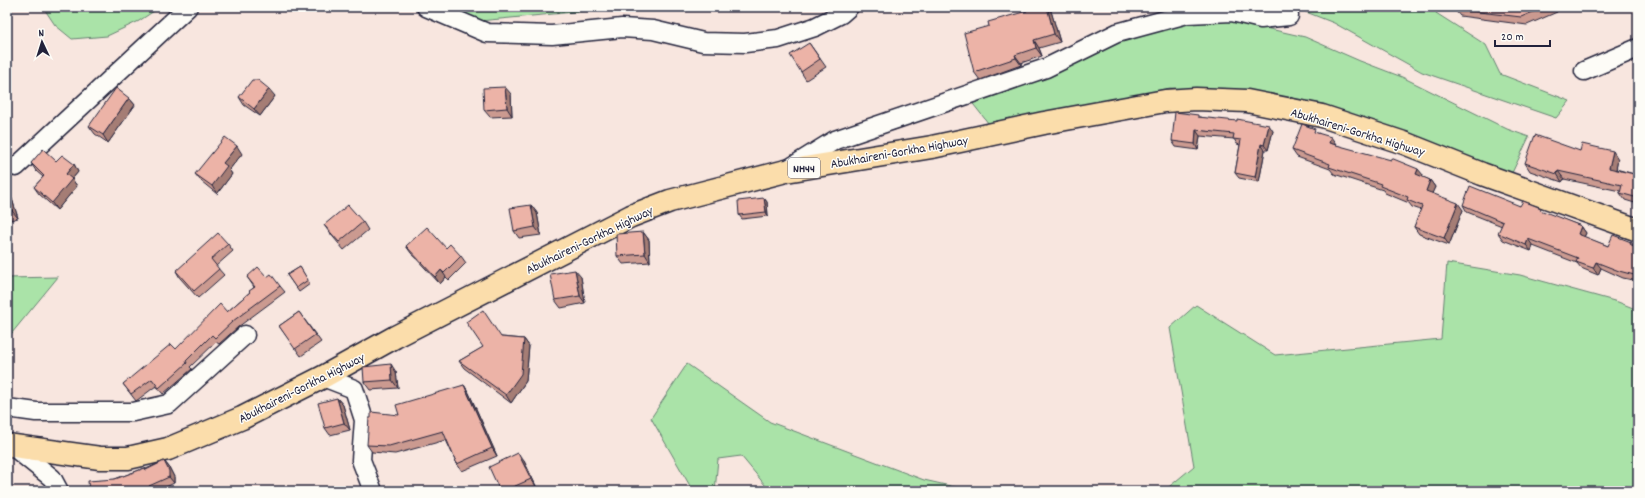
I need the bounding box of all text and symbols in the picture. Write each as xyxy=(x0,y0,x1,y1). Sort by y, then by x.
north arrow xyxy=(22,22,62,62)
scale bar xyxy=(1495,22,1550,48)
text: N xyxy=(38,26,45,42)
text: 20 m xyxy=(1501,29,1524,46)
street label: Abukhaireni-Gorkha Highway xyxy=(1288,104,1427,163)
street label: Abukhaireni-Gorkha Highway xyxy=(829,132,970,175)
road number: NH44 xyxy=(788,158,820,178)
street label: Abukhaireni-Gorkha Highway xyxy=(523,202,658,280)
street label: Abukhaireni-Gorkha Highway xyxy=(236,349,369,429)

